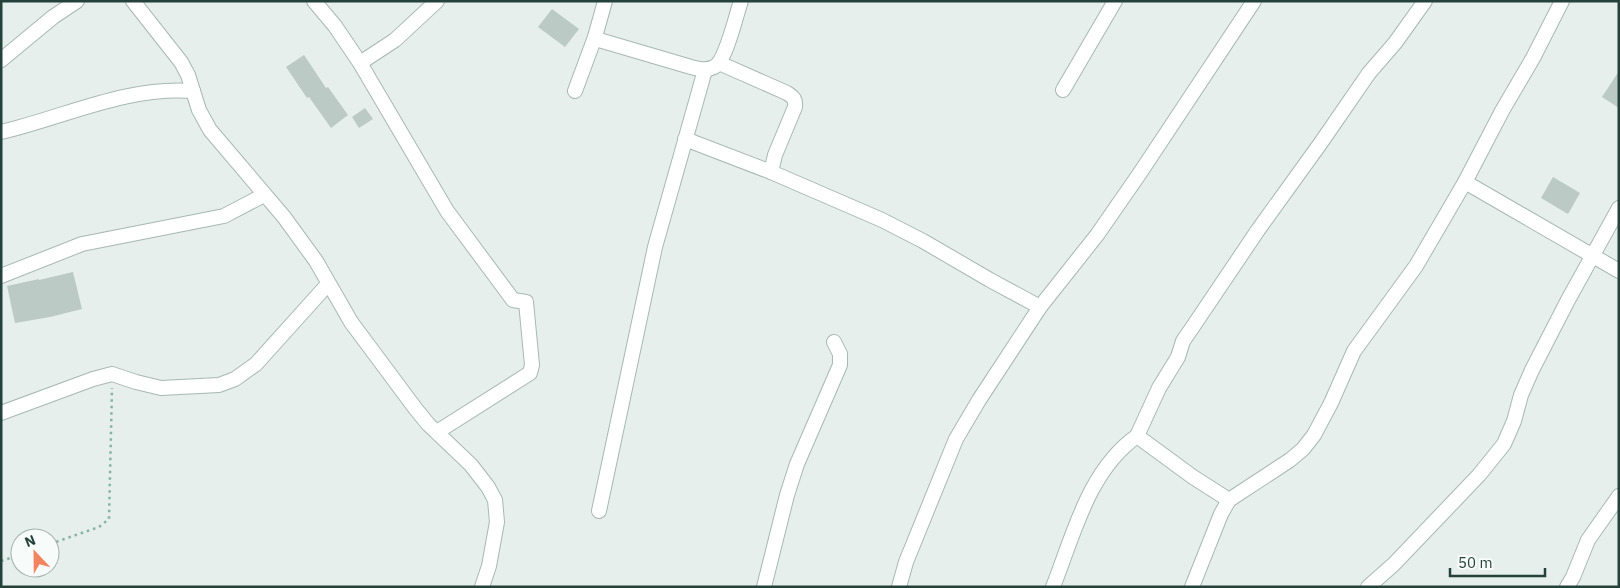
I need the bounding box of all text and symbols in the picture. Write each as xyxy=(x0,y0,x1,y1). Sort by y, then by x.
north arrow xyxy=(10,528,60,578)
text: N xyxy=(22,531,38,551)
scale bar xyxy=(1450,546,1545,578)
text: 50 m xyxy=(1458,553,1493,572)

